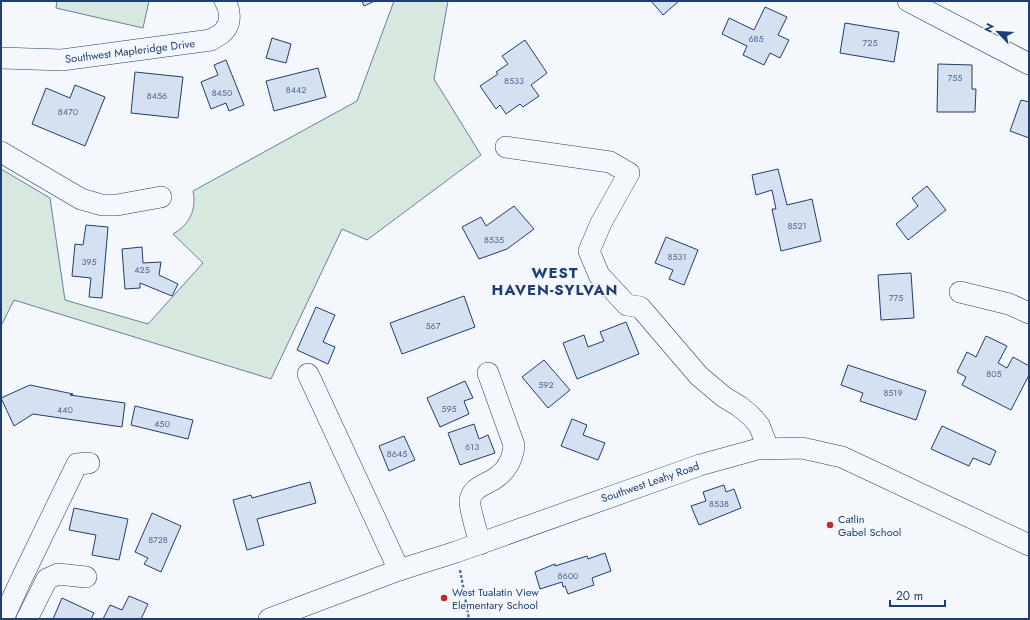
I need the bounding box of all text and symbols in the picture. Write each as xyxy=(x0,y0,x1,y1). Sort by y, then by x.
north arrow xyxy=(978,12,1018,52)
text: N xyxy=(980,20,998,35)
house number: 685 xyxy=(748,32,764,45)
street label: Southwest Mapleridge Drive xyxy=(64,35,196,67)
house number: 725 xyxy=(863,36,877,49)
house number: 755 xyxy=(948,71,962,84)
house number: 8533 xyxy=(504,74,524,87)
house number: 8442 xyxy=(286,83,306,96)
house number: 8450 xyxy=(212,86,233,99)
house number: 8456 xyxy=(147,89,167,102)
house number: 8470 xyxy=(58,105,79,118)
house number: 8521 xyxy=(787,219,807,232)
house number: 8535 xyxy=(484,233,504,246)
house number: 8531 xyxy=(668,250,686,263)
house number: 395 xyxy=(81,255,97,268)
district label: WEST HAVEN-SYLVAN xyxy=(492,262,618,301)
house number: 425 xyxy=(134,263,150,276)
house number: 775 xyxy=(889,291,903,304)
house number: 567 xyxy=(426,319,441,332)
house number: 805 xyxy=(986,367,1002,380)
house number: 592 xyxy=(538,378,554,391)
house number: 8519 xyxy=(883,386,903,399)
house number: 595 xyxy=(441,402,457,415)
house number: 440 xyxy=(57,403,74,416)
house number: 450 xyxy=(154,417,170,430)
house number: 613 xyxy=(465,440,479,453)
house number: 8645 xyxy=(387,447,407,460)
street label: Southwest Leahy Road xyxy=(599,458,701,506)
house number: 8538 xyxy=(709,497,729,510)
place label: Catlin Gabel School xyxy=(838,511,901,540)
marker: Catlin Gabel School xyxy=(825,520,835,530)
house number: 8728 xyxy=(148,533,168,546)
house number: 8600 xyxy=(558,569,579,582)
scale bar xyxy=(890,582,945,608)
place label: West Tualatin View Elementary School xyxy=(452,584,539,613)
text: 20 m xyxy=(896,587,923,605)
marker: West Tualatin View Elementary School xyxy=(439,593,449,603)

